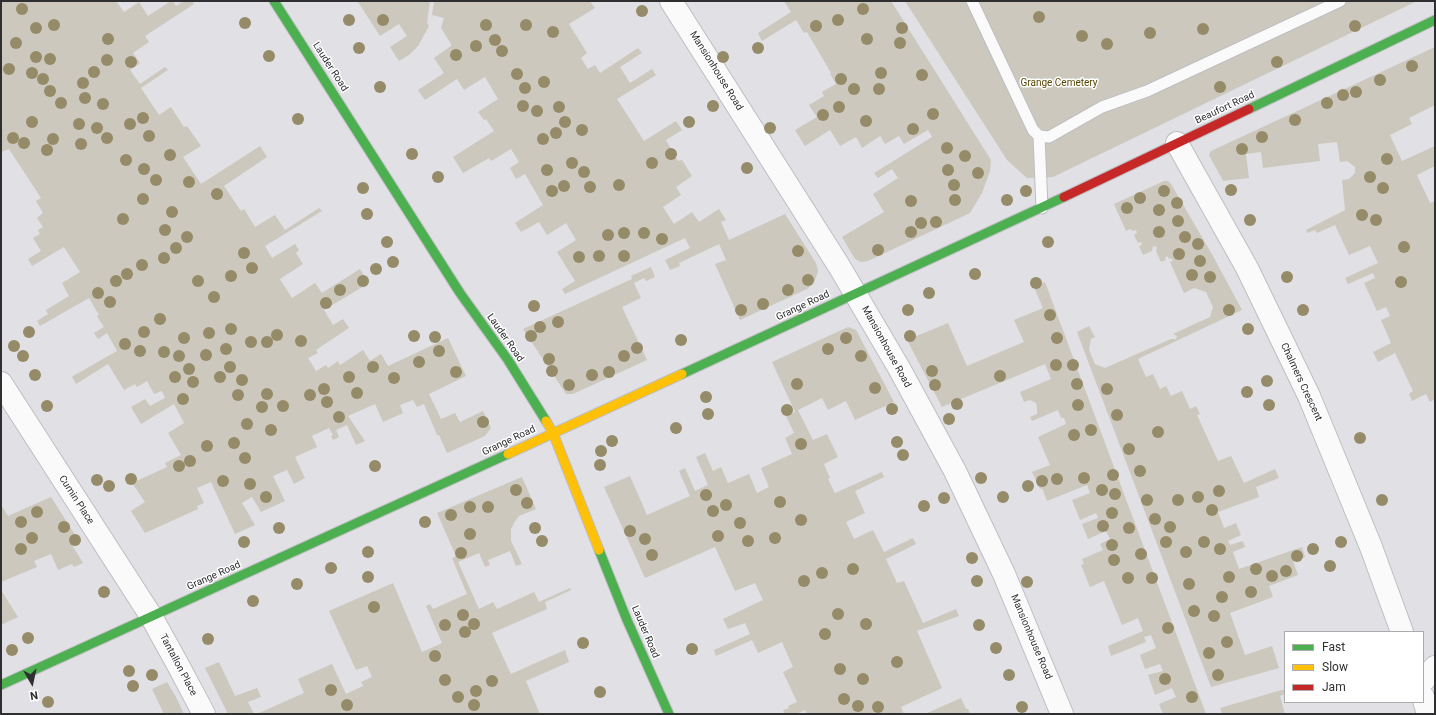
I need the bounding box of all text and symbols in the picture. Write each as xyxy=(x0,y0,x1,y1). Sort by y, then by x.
street label: Mansionhouse Road xyxy=(687,29,745,113)
street label: Lauder Road xyxy=(310,40,350,94)
park label: Grange Cemetery xyxy=(1020,77,1098,89)
street label: Beaufort Road xyxy=(1193,89,1257,127)
street label: Grange Road xyxy=(774,288,832,324)
street label: Mansionhouse Road xyxy=(859,304,913,390)
street label: Lauder Road xyxy=(484,312,526,364)
street label: Chalmers Crescent xyxy=(1278,341,1324,423)
street label: Grange Road xyxy=(480,423,538,459)
street label: Cumin Place xyxy=(56,473,96,527)
street label: Grange Road xyxy=(185,559,243,593)
street label: Mansionhouse Road xyxy=(1008,593,1054,681)
street label: Lauder Road xyxy=(629,604,661,660)
legend xyxy=(1284,631,1424,703)
street label: Tantallon Place xyxy=(157,632,199,698)
text: Fast xyxy=(1322,640,1345,654)
text: Slow xyxy=(1322,660,1348,674)
north arrow xyxy=(12,663,52,703)
text: Jam xyxy=(1322,680,1346,694)
text: N xyxy=(29,688,39,702)

